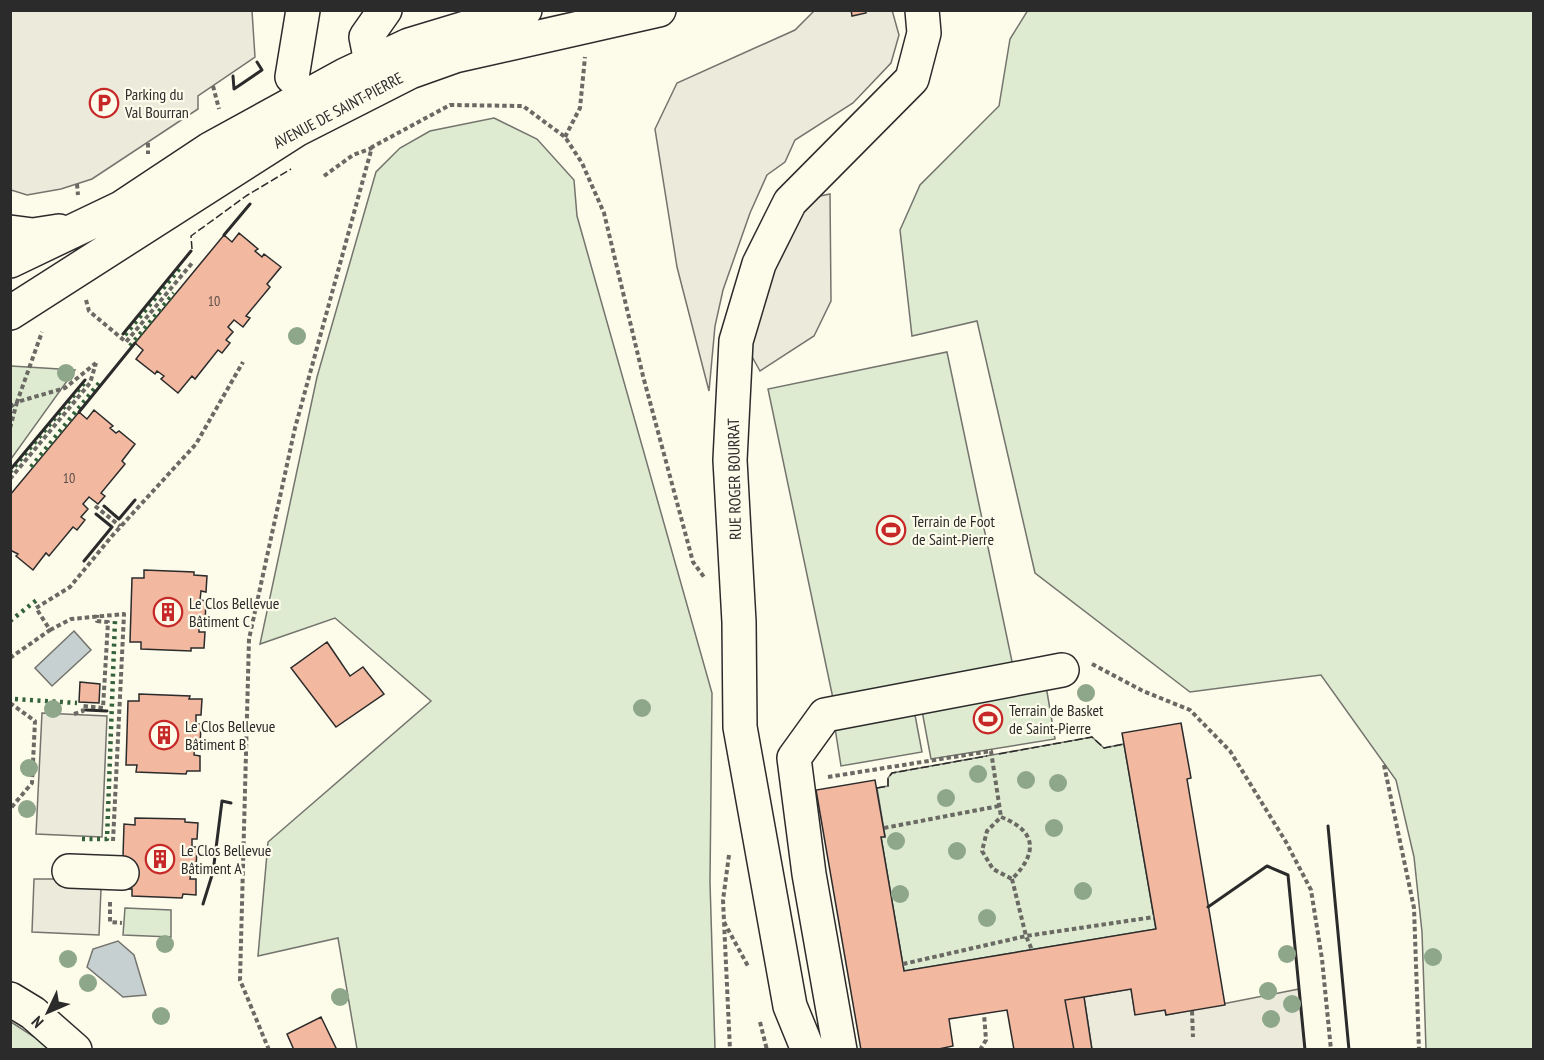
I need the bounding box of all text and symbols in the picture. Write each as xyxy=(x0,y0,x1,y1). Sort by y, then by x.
street label: AVENUE DE SAINT-PIERRE xyxy=(270,67,406,153)
place label: Parking du Val Bourran xyxy=(124,84,189,122)
parking icon: Parking du Val Bourran xyxy=(88,87,120,119)
house number: 10 xyxy=(208,292,220,310)
street label: RUE ROGER BOURRAT xyxy=(723,418,745,540)
house number: 10 xyxy=(63,469,75,487)
place label: Terrain de Foot de Saint-Pierre xyxy=(912,511,996,549)
sports icon: Terrain de Foot de Saint-Pierre xyxy=(875,514,907,546)
place label: Le Clos Bellevue Bâtiment C xyxy=(189,593,279,631)
building icon: Le Clos Bellevue Bâtiment C xyxy=(152,596,184,628)
place label: Terrain de Basket de Saint-Pierre xyxy=(1009,700,1104,738)
sports icon: Terrain de Basket de Saint-Pierre xyxy=(972,703,1004,735)
place label: Le Clos Bellevue Bâtiment B xyxy=(185,716,275,754)
building icon: Le Clos Bellevue Bâtiment B xyxy=(148,719,180,751)
place label: Le Clos Bellevue Bâtiment A xyxy=(181,840,271,878)
building icon: Le Clos Bellevue Bâtiment A xyxy=(144,843,176,875)
north arrow xyxy=(18,982,78,1042)
text: N xyxy=(27,1012,47,1032)

